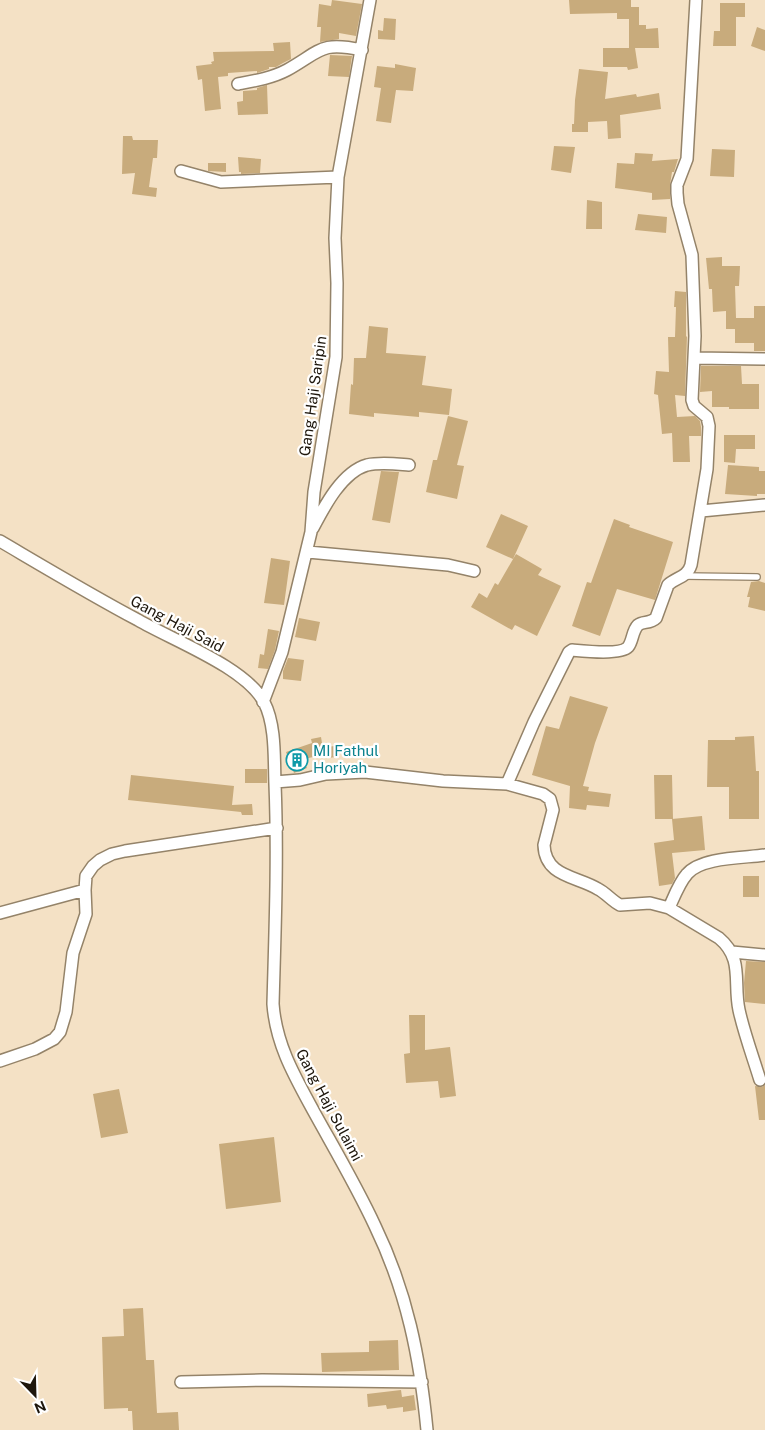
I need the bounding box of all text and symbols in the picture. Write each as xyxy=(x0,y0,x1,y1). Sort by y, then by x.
street label: Gang Haji Saripin xyxy=(296,335,329,457)
street label: Gang Haji Said xyxy=(128,592,227,655)
place label: MI Fathul Horiyah xyxy=(313,742,379,776)
building icon: MI Fathul Horiyah xyxy=(285,748,309,772)
street label: Gang Haji Sulaimi xyxy=(293,1046,366,1164)
north arrow xyxy=(10,1370,60,1420)
text: N xyxy=(32,1397,48,1416)

